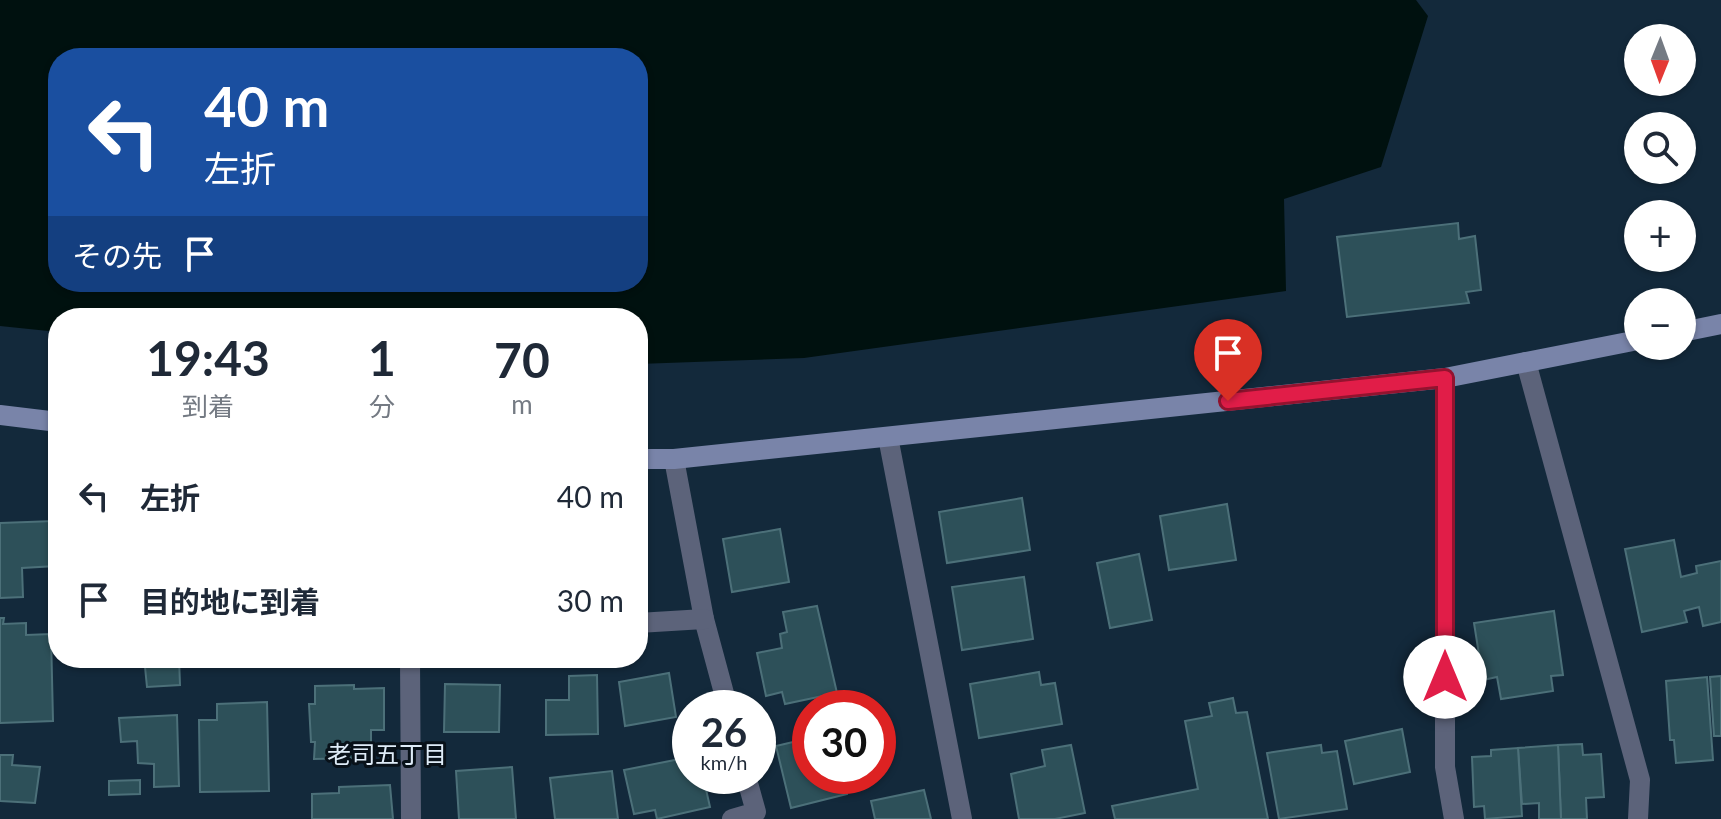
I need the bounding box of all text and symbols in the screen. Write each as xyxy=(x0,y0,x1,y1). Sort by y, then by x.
north arrow xyxy=(1624,24,1696,96)
map controls xyxy=(1624,24,1696,360)
text: 40 m xyxy=(204,72,329,139)
icon: left xyxy=(72,80,176,184)
button: search xyxy=(1624,112,1696,184)
text: 左折 xyxy=(204,146,276,190)
button: + xyxy=(1624,200,1696,272)
icon: arrive xyxy=(178,232,222,276)
text: その先 xyxy=(72,237,162,273)
button: − xyxy=(1624,288,1696,360)
pin xyxy=(1194,319,1262,401)
text: 19:43 xyxy=(146,329,270,386)
text: 1 xyxy=(368,329,396,386)
text: 70 xyxy=(494,331,550,388)
icon: arrive xyxy=(1206,331,1250,375)
text: m xyxy=(511,388,533,420)
text: 到着 xyxy=(182,390,234,422)
text: 分 xyxy=(369,390,395,422)
icon: left xyxy=(72,474,116,518)
text: 40 m xyxy=(557,478,624,514)
text: 左折 xyxy=(140,479,200,515)
icon: arrive xyxy=(72,578,116,622)
text: 30 m xyxy=(557,582,624,618)
text: 目的地に到着 xyxy=(140,583,320,619)
position arrow xyxy=(1403,635,1487,719)
speed limit sign: 30 xyxy=(792,690,896,794)
text: 26 xyxy=(701,708,747,756)
district label: 老司五丁目 xyxy=(327,739,447,768)
text: km/h xyxy=(701,750,747,774)

